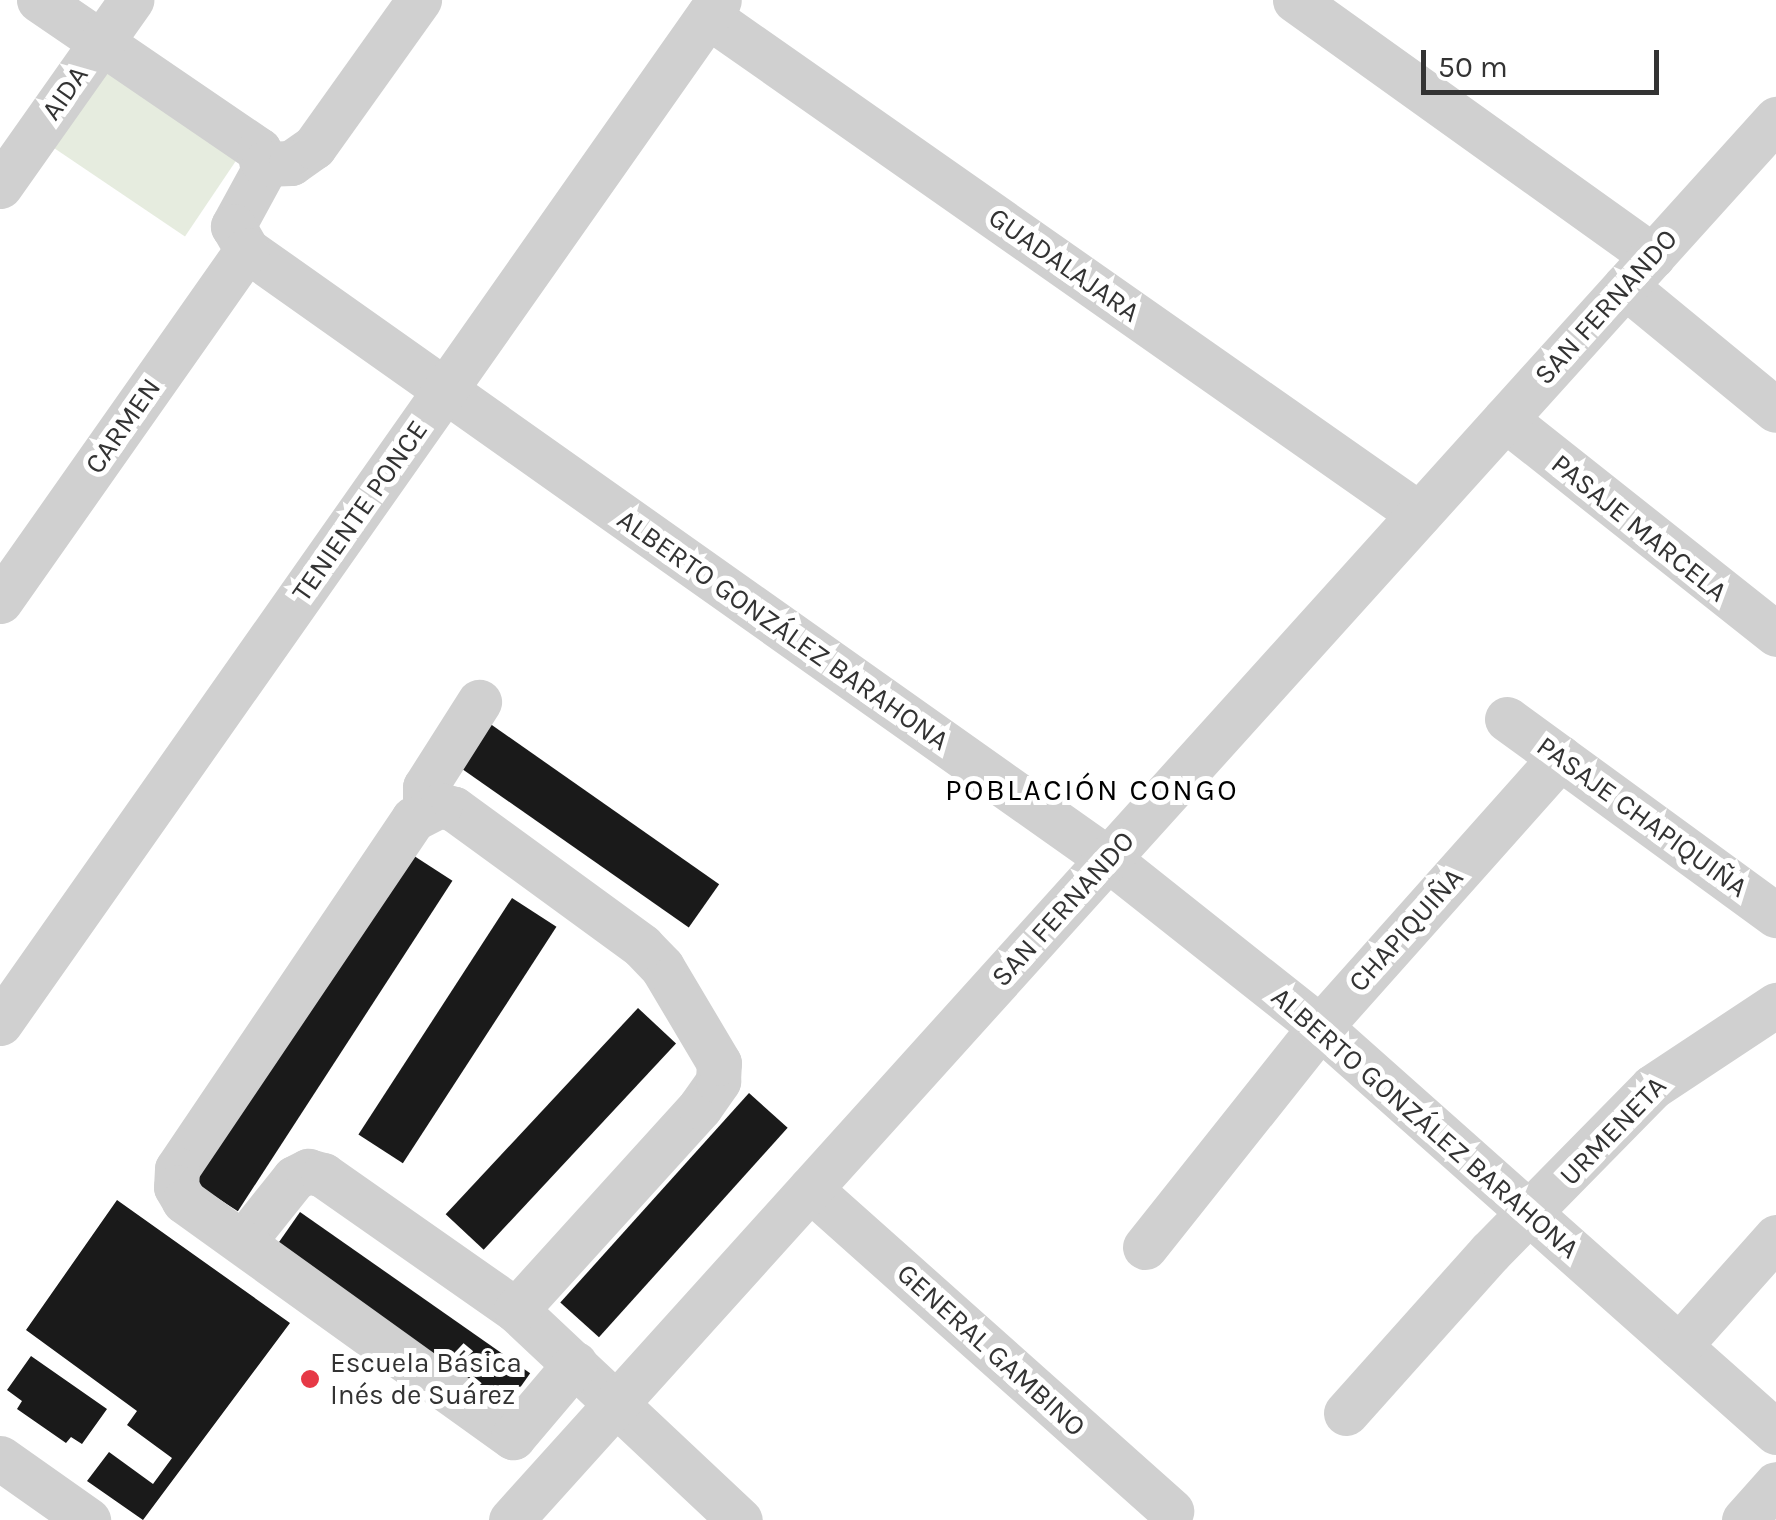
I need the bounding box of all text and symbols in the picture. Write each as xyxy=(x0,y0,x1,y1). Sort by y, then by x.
scale bar xyxy=(1426,30,1664,92)
text: 50 m xyxy=(1438,49,1508,85)
street label: AIDA xyxy=(34,59,96,127)
street label: GUADALAJARA xyxy=(982,201,1146,329)
street label: SAN FERNANDO xyxy=(1528,222,1684,392)
street label: CARMEN xyxy=(78,372,168,480)
street label: TENIENTE PONCE xyxy=(285,414,435,608)
street label: PASAJE MARCELA xyxy=(1544,447,1734,609)
street label: ALBERTO GONZÁLEZ BARAHONA xyxy=(611,502,955,758)
street label: PASAJE CHAPIQUIÑA xyxy=(1530,729,1754,905)
district label: POBLACIÓN CONGO xyxy=(945,772,1239,808)
street label: SAN FERNANDO xyxy=(985,824,1141,994)
street label: CHAPIQUIÑA xyxy=(1342,861,1470,999)
street label: ALBERTO GONZÁLEZ BARAHONA xyxy=(1264,980,1586,1266)
street label: URMENETA xyxy=(1553,1069,1673,1193)
street label: GENERAL GAMBINO xyxy=(890,1257,1092,1443)
place label: Escuela Básica Inés de Suárez xyxy=(330,1346,522,1412)
marker: Escuela Básica Inés de Suárez xyxy=(299,1368,321,1390)

